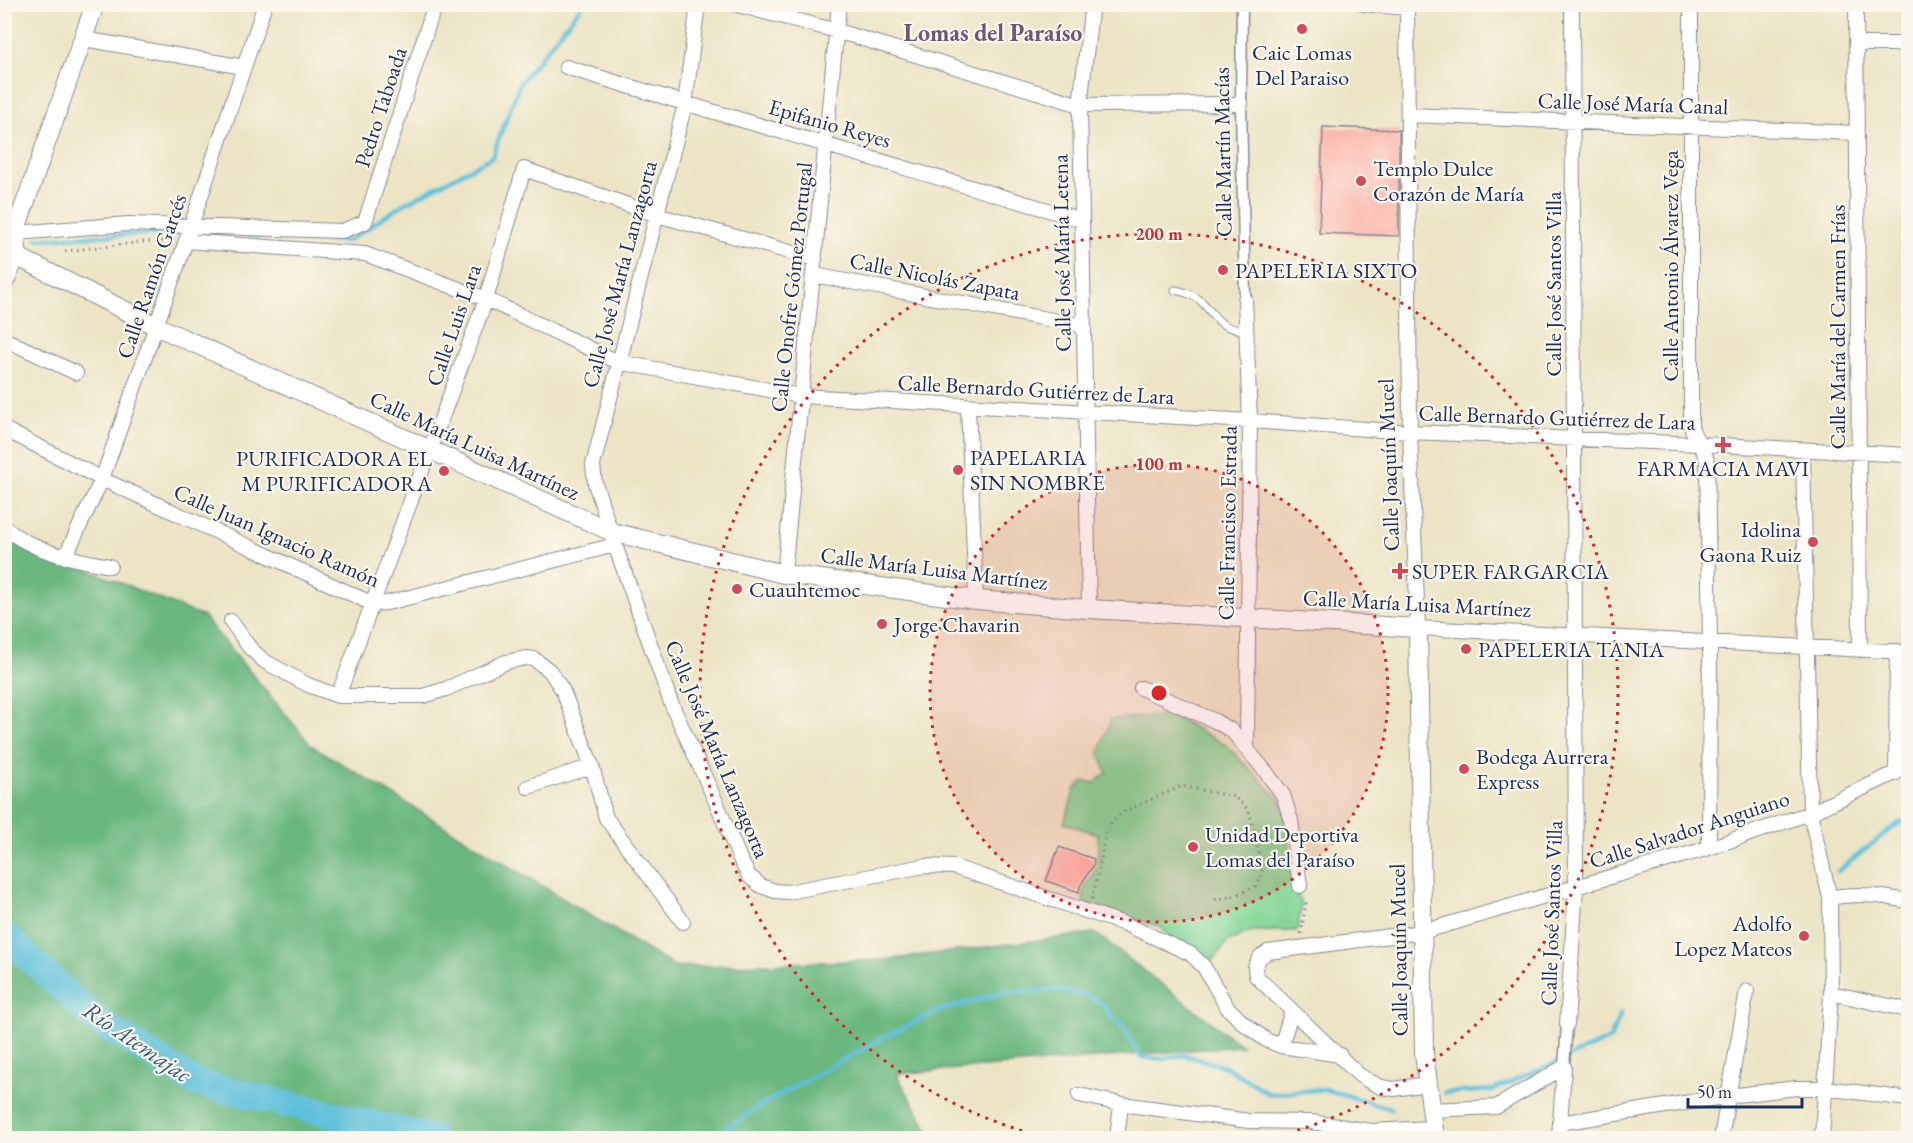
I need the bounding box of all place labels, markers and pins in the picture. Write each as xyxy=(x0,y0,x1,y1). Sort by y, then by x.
marker: Caic Lomas Del Paraiso xyxy=(1295,22,1309,36)
place label: Caic Lomas Del Paraiso xyxy=(1252,38,1352,92)
place label: Templo Dulce Corazón de María xyxy=(1373,154,1524,208)
marker: Templo Dulce Corazón de María xyxy=(1354,174,1368,188)
place label: PAPELERIA SIXTO xyxy=(1235,256,1417,285)
marker: PAPELERIA SIXTO xyxy=(1216,263,1230,277)
marker: FARMACIA MAVI xyxy=(1716,438,1730,452)
place label: PAPELARIA SIN NOMBRE xyxy=(970,443,1105,497)
place label: PURIFICADORA EL M PURIFICADORA xyxy=(236,444,433,498)
place label: FARMACIA MAVI xyxy=(1637,454,1809,483)
marker: PAPELARIA SIN NOMBRE xyxy=(951,463,965,477)
marker: PURIFICADORA EL M PURIFICADORA xyxy=(437,464,451,478)
place label: Idolina Gaona Ruiz xyxy=(1700,515,1802,569)
marker: Idolina Gaona Ruiz xyxy=(1806,535,1820,549)
place label: SUPER FARGARCIA xyxy=(1412,557,1610,586)
marker: SUPER FARGARCIA xyxy=(1393,564,1407,578)
place label: Cuauhtemoc xyxy=(749,575,860,604)
marker: Cuauhtemoc xyxy=(730,582,744,596)
place label: Jorge Chavarin xyxy=(892,610,1020,639)
marker: Jorge Chavarin xyxy=(875,617,889,631)
place label: PAPELERIA TANIA xyxy=(1478,635,1665,664)
marker: PAPELERIA TANIA xyxy=(1459,642,1473,656)
centre of rings xyxy=(1149,683,1169,703)
place label: Bodega Aurrera Express xyxy=(1476,742,1609,796)
marker: Bodega Aurrera Express xyxy=(1457,762,1471,776)
place label: Unidad Deportiva Lomas del Paraíso xyxy=(1205,820,1359,874)
marker: Unidad Deportiva Lomas del Paraíso xyxy=(1186,840,1200,854)
place label: Adolfo Lopez Mateos xyxy=(1674,909,1792,963)
marker: Adolfo Lopez Mateos xyxy=(1797,929,1811,943)

